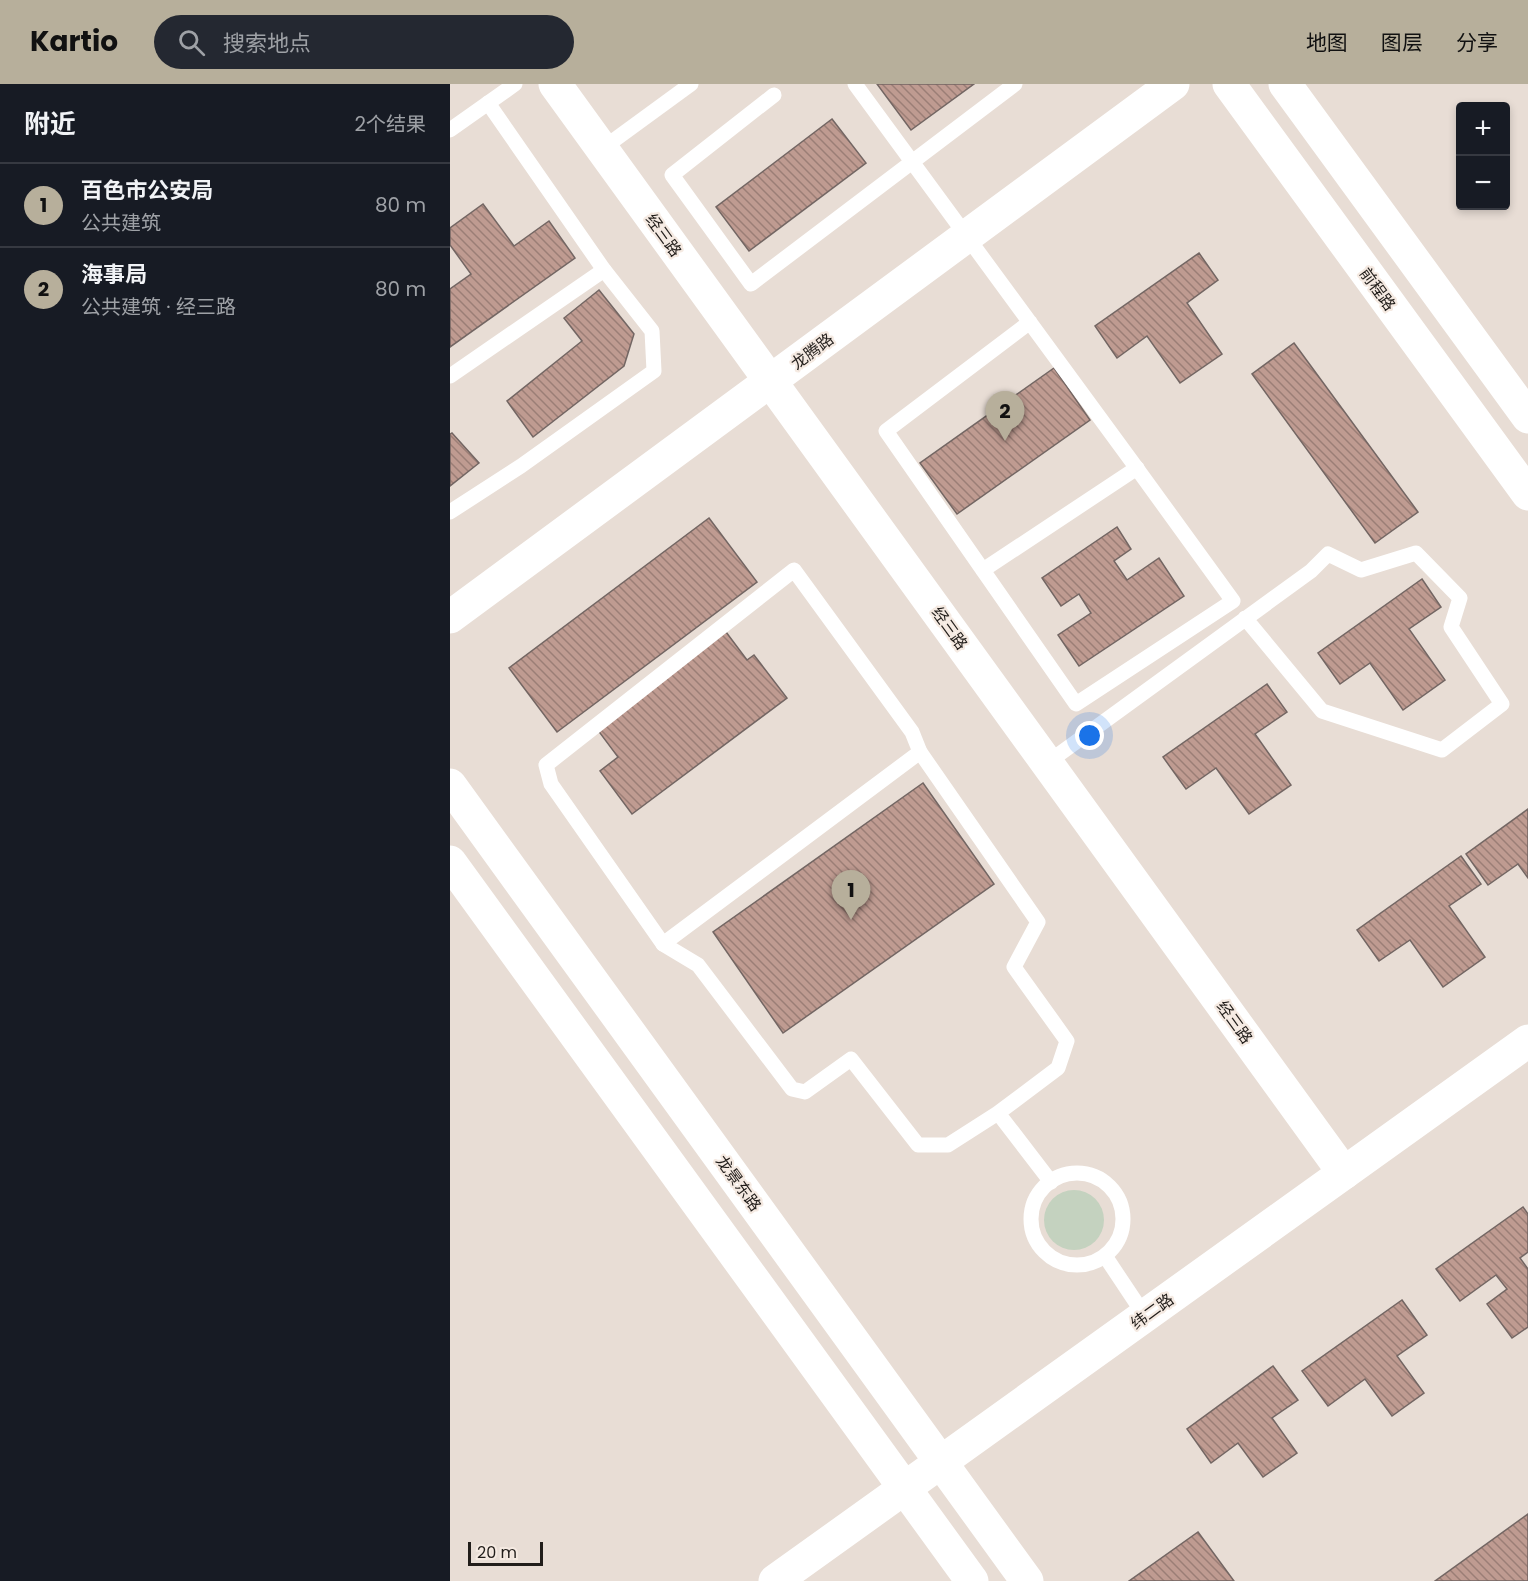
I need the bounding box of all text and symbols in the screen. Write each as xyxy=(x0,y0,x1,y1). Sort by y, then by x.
search box xyxy=(154,15,574,69)
text: Kartio xyxy=(30,22,118,61)
icon: search xyxy=(175,26,208,59)
text: 搜索地点 xyxy=(223,28,311,59)
text: 地图 xyxy=(1306,28,1348,57)
text: 图层 xyxy=(1381,28,1423,57)
text: 分享 xyxy=(1456,28,1498,57)
map controls xyxy=(1456,102,1510,210)
button: + xyxy=(1456,102,1510,156)
text: 附近 xyxy=(24,106,76,142)
text: 2个结果 xyxy=(355,110,426,138)
button: − xyxy=(1456,156,1510,210)
text: 百色市公安局 xyxy=(81,175,213,206)
text: 1 xyxy=(40,191,47,219)
text: 80 m xyxy=(375,191,426,219)
text: 公共建筑 xyxy=(81,209,161,237)
street label: 经三路 xyxy=(640,209,687,261)
text: 海事局 xyxy=(81,259,147,290)
street label: 前程路 xyxy=(1354,263,1401,315)
text: 2 xyxy=(38,275,49,303)
text: 80 m xyxy=(375,275,426,303)
text: 公共建筑 · 经三路 xyxy=(81,293,236,321)
street label: 龙腾路 xyxy=(786,328,838,375)
pin: 2 xyxy=(986,392,1024,441)
street label: 经三路 xyxy=(926,602,973,654)
your location xyxy=(1075,721,1104,750)
pin: 1 xyxy=(832,870,870,920)
street label: 经三路 xyxy=(1211,996,1258,1048)
street label: 龙景东路 xyxy=(710,1151,767,1216)
street label: 纬二路 xyxy=(1126,1288,1178,1335)
scale bar xyxy=(468,1539,543,1566)
text: 20 m xyxy=(477,1541,517,1564)

